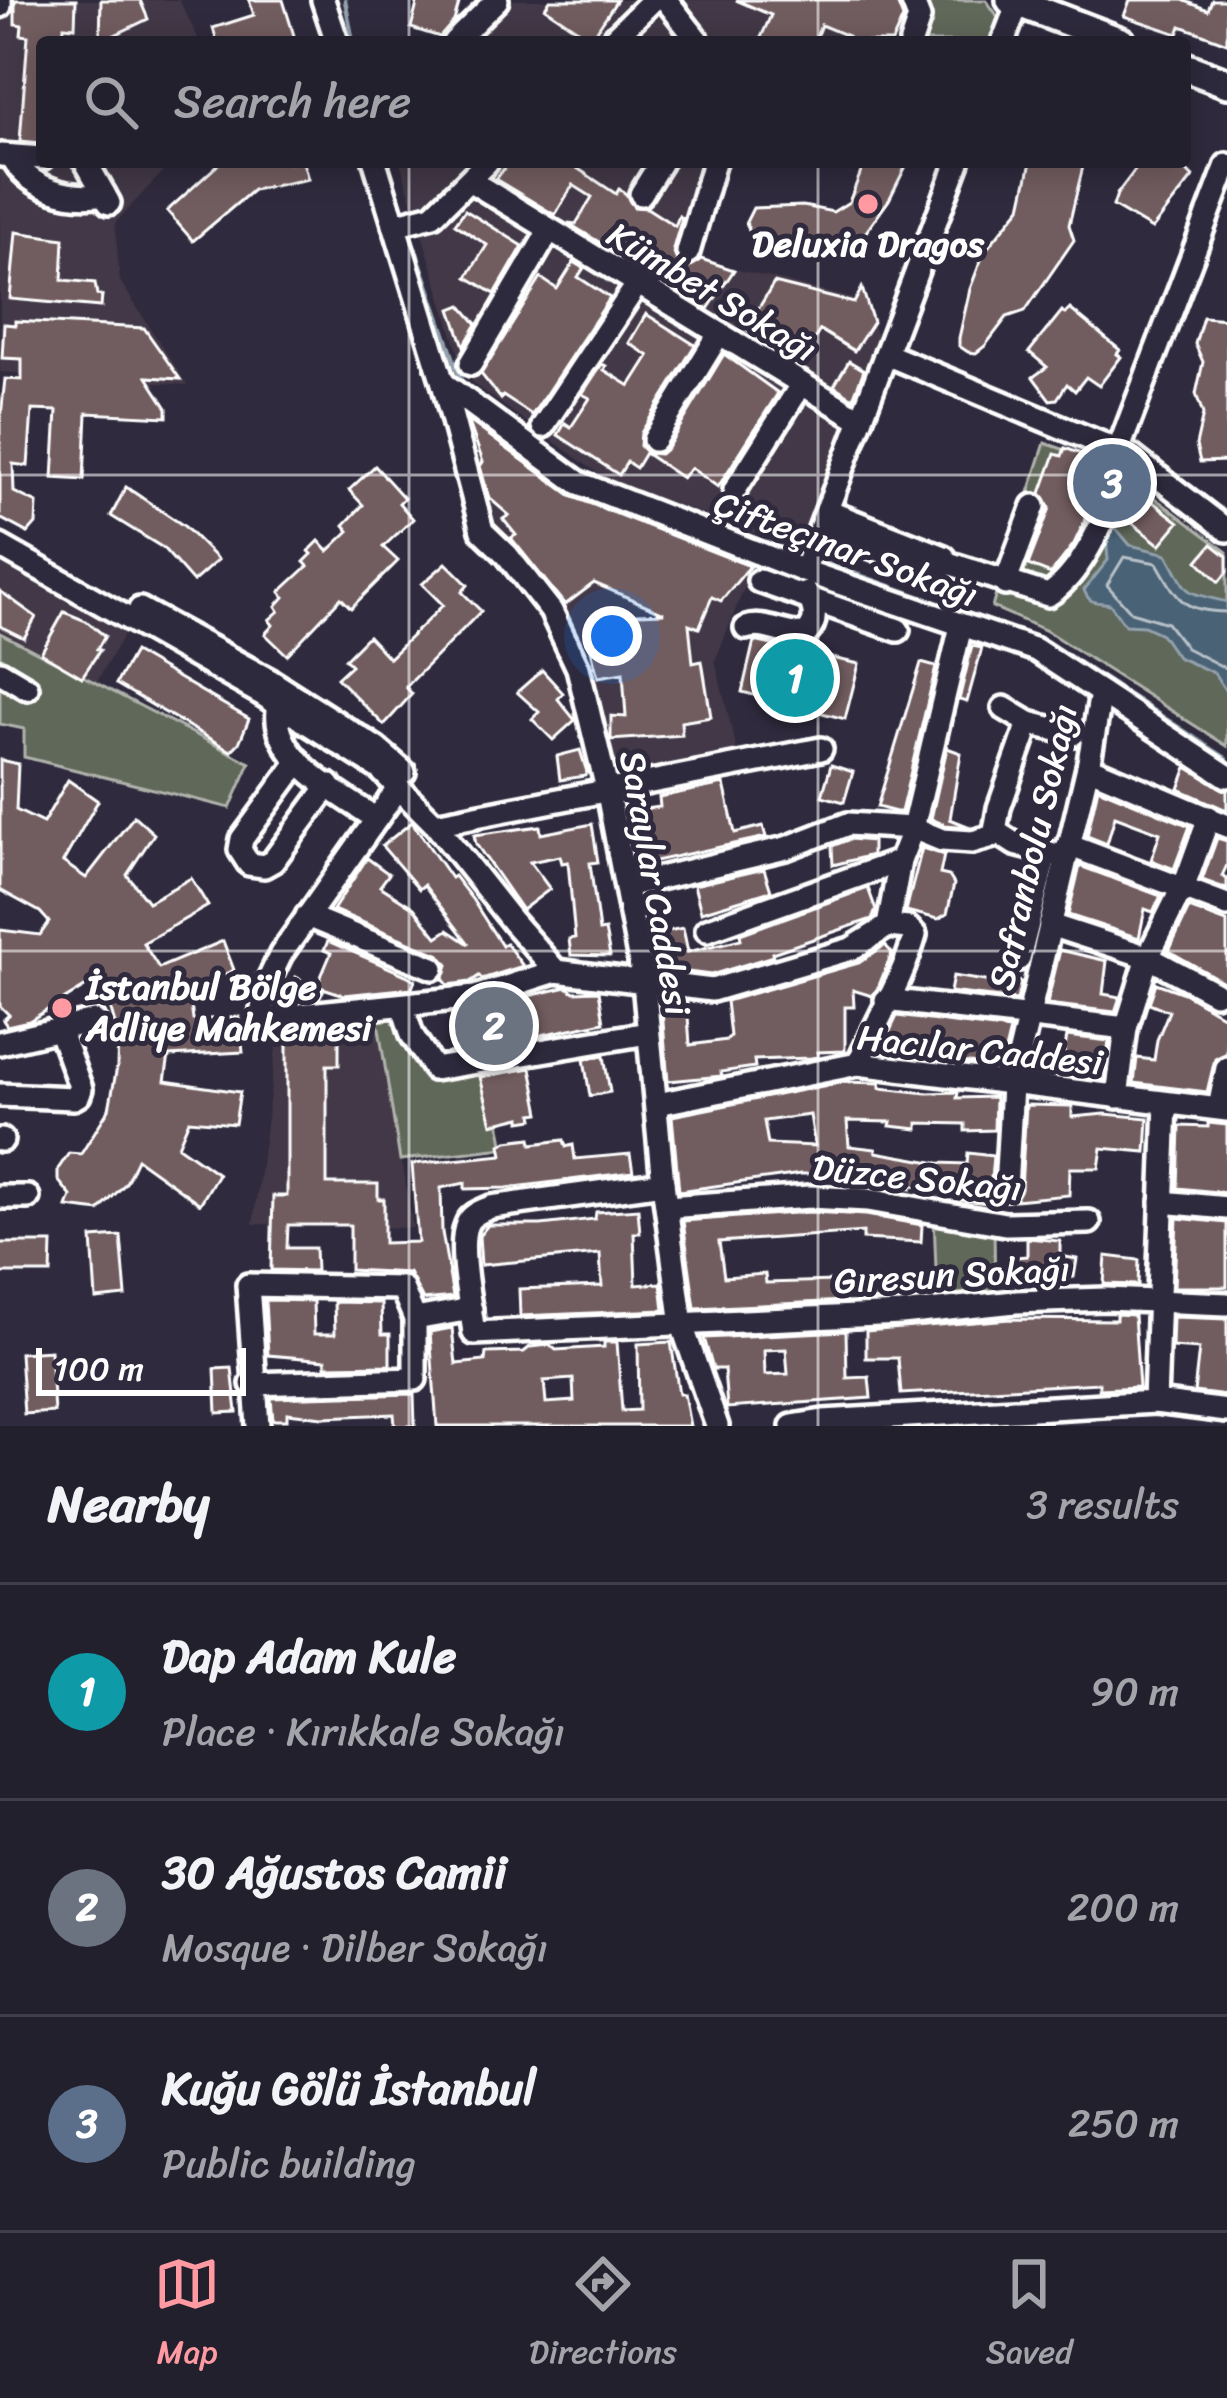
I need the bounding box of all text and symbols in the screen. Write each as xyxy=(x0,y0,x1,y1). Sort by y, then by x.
search box xyxy=(36,36,1191,168)
text: Search here xyxy=(174,62,411,142)
icon: search xyxy=(78,69,144,135)
marker: Deluxia Dragos xyxy=(855,191,881,217)
street label: Kümbet Sokağı xyxy=(594,204,830,380)
place label: Deluxia Dragos xyxy=(752,212,985,276)
pin: 3 xyxy=(1073,438,1151,528)
street label: Çifteçınar Sokağı xyxy=(705,472,987,626)
your location xyxy=(582,606,642,666)
pin: 1 xyxy=(756,633,834,723)
street label: Safranbolu Sokağı xyxy=(969,698,1097,996)
street label: Saraylar Caddesi xyxy=(600,745,710,1022)
place label: İstanbul Bölge Adliye Mahkemesi xyxy=(84,955,374,1060)
pin: 2 xyxy=(455,981,533,1071)
marker: İstanbul Bölge Adliye Mahkemesi xyxy=(49,995,75,1021)
street label: Hacılar Caddesi xyxy=(854,1005,1107,1095)
street label: Düzce Sokağı xyxy=(809,1135,1025,1221)
street label: Gıresun Sokağı xyxy=(832,1237,1072,1313)
text: 100 m xyxy=(54,1340,144,1398)
scale bar xyxy=(36,1342,246,1395)
text: Nearby xyxy=(48,1459,209,1549)
text: 3 results xyxy=(1026,1470,1179,1539)
text: Dap Adam Kule xyxy=(162,1617,456,1697)
text: 1 xyxy=(79,1657,95,1726)
text: 90 m xyxy=(1090,1657,1179,1726)
text: Place · Kırıkkale Sokağı xyxy=(162,1697,565,1766)
text: 30 Ağustos Camii xyxy=(162,1833,507,1913)
text: 2 xyxy=(76,1873,98,1942)
text: 200 m xyxy=(1067,1873,1179,1942)
text: Mosque · Dilber Sokağı xyxy=(162,1913,548,1982)
text: Kuğu Gölü İstanbul xyxy=(162,2049,536,2129)
text: 3 xyxy=(76,2089,98,2158)
text: 250 m xyxy=(1068,2089,1179,2158)
text: Public building xyxy=(162,2129,416,2198)
tab: Map xyxy=(154,2251,220,2381)
tab: Directions xyxy=(529,2251,677,2381)
tab: Saved xyxy=(986,2251,1073,2381)

